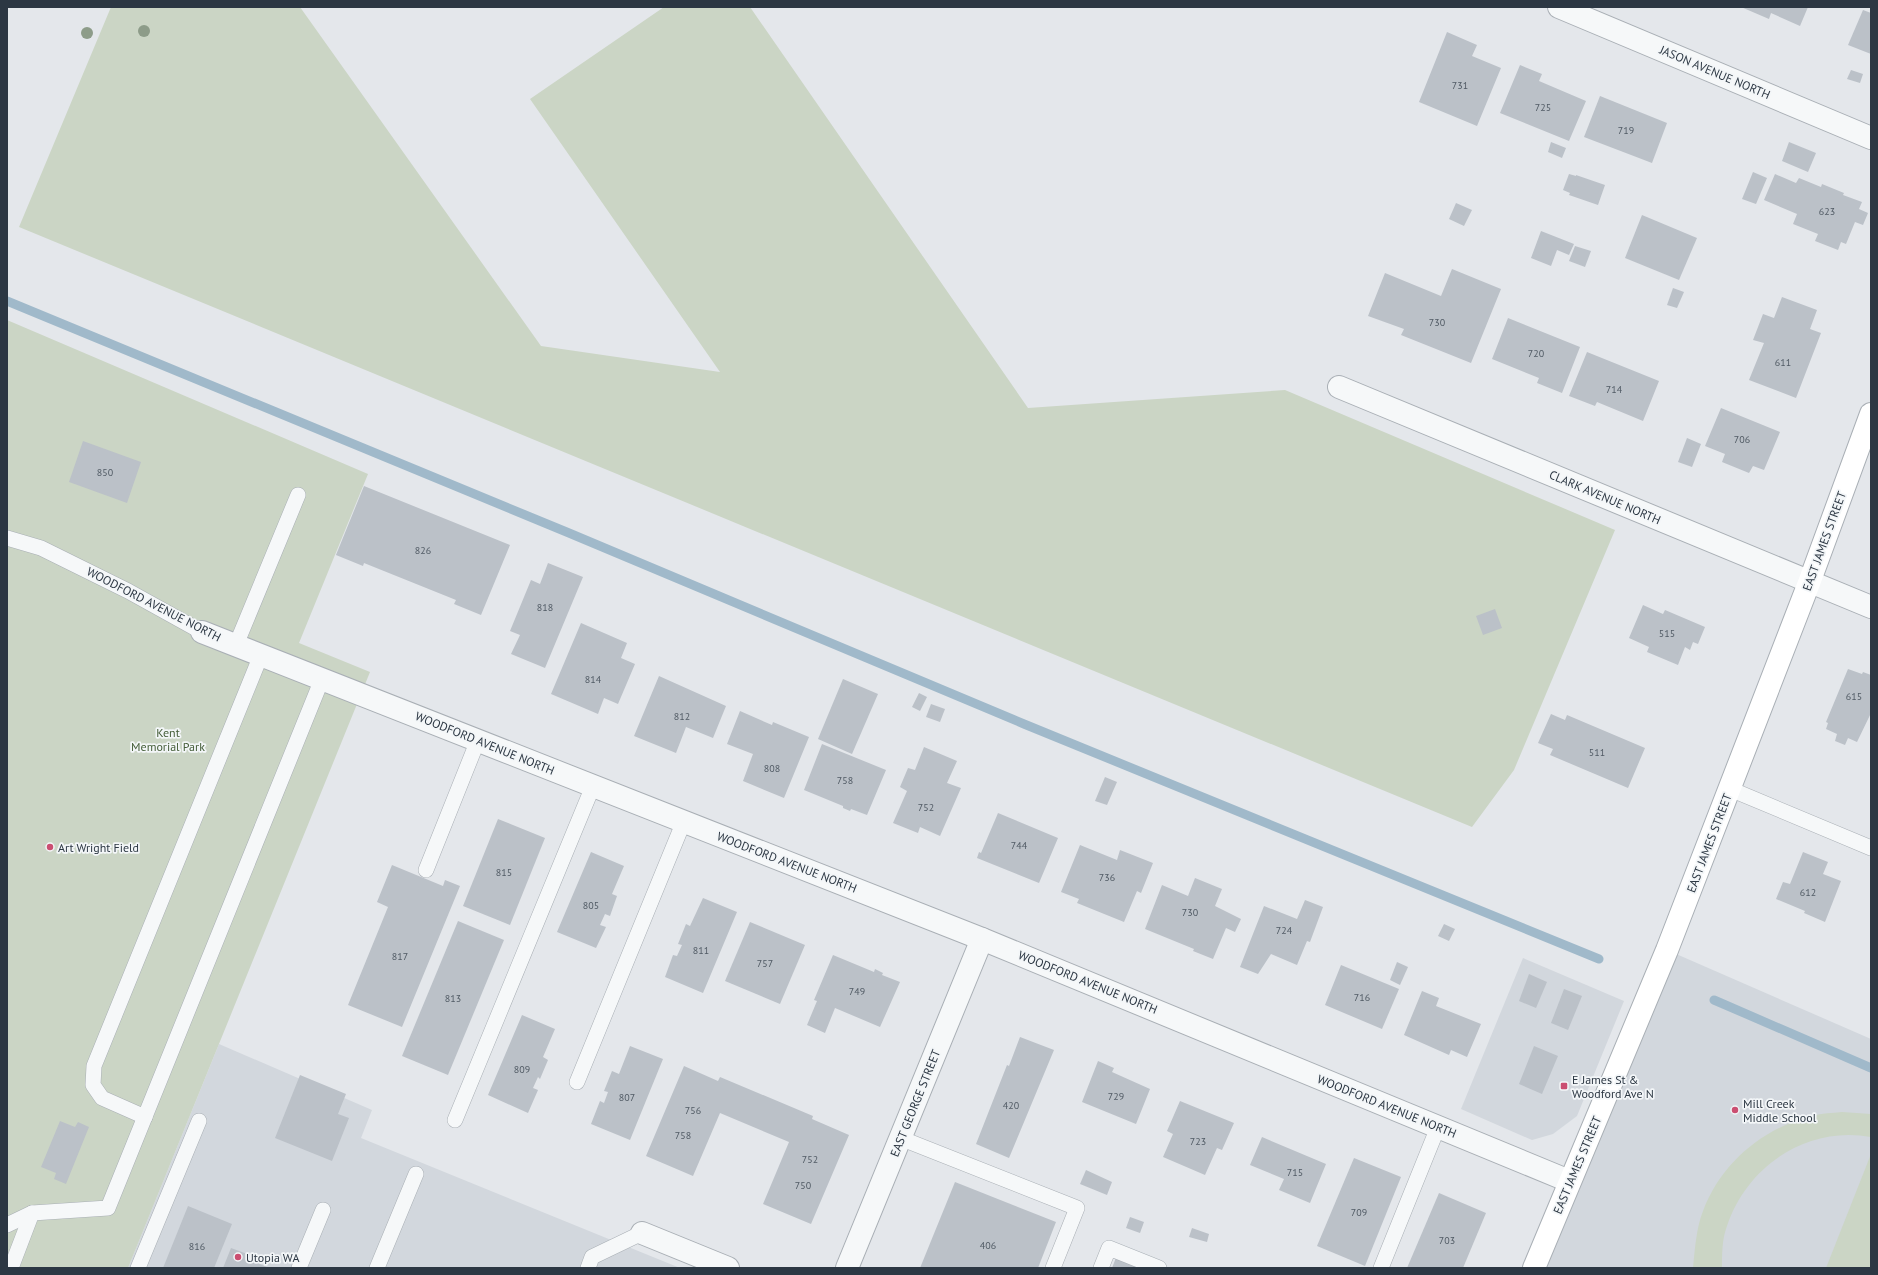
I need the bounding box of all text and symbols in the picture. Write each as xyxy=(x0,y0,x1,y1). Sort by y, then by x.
street label: JASON AVENUE NORTH xyxy=(1657,42,1773,102)
house number: 731 xyxy=(1452,79,1468,92)
house number: 725 xyxy=(1535,101,1551,114)
house number: 719 xyxy=(1618,124,1634,137)
house number: 623 xyxy=(1819,205,1835,218)
house number: 730 xyxy=(1429,316,1446,329)
house number: 720 xyxy=(1528,347,1545,360)
house number: 611 xyxy=(1775,356,1791,369)
house number: 714 xyxy=(1606,383,1623,396)
house number: 706 xyxy=(1734,433,1750,446)
house number: 850 xyxy=(97,466,114,479)
street label: CLARK AVENUE NORTH xyxy=(1547,467,1663,527)
street label: EAST JAMES STREET xyxy=(1799,489,1849,593)
house number: 826 xyxy=(415,544,431,557)
street label: WOODFORD AVENUE NORTH xyxy=(84,564,224,644)
house number: 818 xyxy=(537,601,553,614)
house number: 515 xyxy=(1659,627,1675,640)
house number: 814 xyxy=(585,673,602,686)
house number: 615 xyxy=(1846,690,1862,703)
street label: WOODFORD AVENUE NORTH xyxy=(413,708,557,778)
house number: 812 xyxy=(674,710,690,723)
park label: Kent Memorial Park xyxy=(131,725,205,754)
house number: 511 xyxy=(1589,746,1605,759)
house number: 808 xyxy=(764,762,780,775)
house number: 758 xyxy=(837,774,853,787)
street label: EAST JAMES STREET xyxy=(1683,791,1735,895)
house number: 752 xyxy=(918,801,934,814)
street label: WOODFORD AVENUE NORTH xyxy=(715,828,859,896)
house number: 744 xyxy=(1011,839,1028,852)
place label: Art Wright Field xyxy=(58,840,139,855)
marker: Art Wright Field xyxy=(45,842,55,852)
house number: 815 xyxy=(496,866,512,879)
house number: 736 xyxy=(1099,871,1115,884)
house number: 612 xyxy=(1800,886,1816,899)
house number: 805 xyxy=(583,899,599,912)
house number: 730 xyxy=(1182,906,1199,919)
house number: 724 xyxy=(1276,924,1293,937)
house number: 811 xyxy=(693,944,709,957)
street label: WOODFORD AVENUE NORTH xyxy=(1016,947,1160,1017)
house number: 817 xyxy=(392,950,408,963)
house number: 757 xyxy=(757,957,773,970)
house number: 749 xyxy=(849,985,865,998)
house number: 716 xyxy=(1354,991,1370,1004)
house number: 813 xyxy=(445,992,461,1005)
street label: EAST GEORGE STREET xyxy=(887,1047,944,1159)
house number: 809 xyxy=(514,1063,530,1076)
street label: WOODFORD AVENUE NORTH xyxy=(1315,1071,1459,1141)
place label: E James St & Woodford Ave N xyxy=(1572,1072,1654,1101)
marker: E James St & Woodford Ave N xyxy=(1559,1081,1569,1091)
house number: 729 xyxy=(1108,1090,1124,1103)
house number: 807 xyxy=(619,1091,635,1104)
place label: Mill Creek Middle School xyxy=(1743,1096,1817,1125)
house number: 420 xyxy=(1003,1099,1020,1112)
house number: 756 xyxy=(685,1104,701,1117)
marker: Mill Creek Middle School xyxy=(1730,1105,1740,1115)
street label: EAST JAMES STREET xyxy=(1550,1113,1605,1216)
house number: 758 xyxy=(675,1129,691,1142)
house number: 723 xyxy=(1190,1135,1206,1148)
house number: 752 xyxy=(802,1153,818,1166)
house number: 715 xyxy=(1287,1166,1303,1179)
house number: 750 xyxy=(795,1179,812,1192)
house number: 709 xyxy=(1351,1206,1367,1219)
house number: 703 xyxy=(1439,1234,1455,1247)
house number: 406 xyxy=(980,1239,996,1252)
house number: 816 xyxy=(189,1240,205,1253)
place label: Utopia WA xyxy=(246,1250,299,1265)
marker: Utopia WA xyxy=(233,1252,243,1262)

